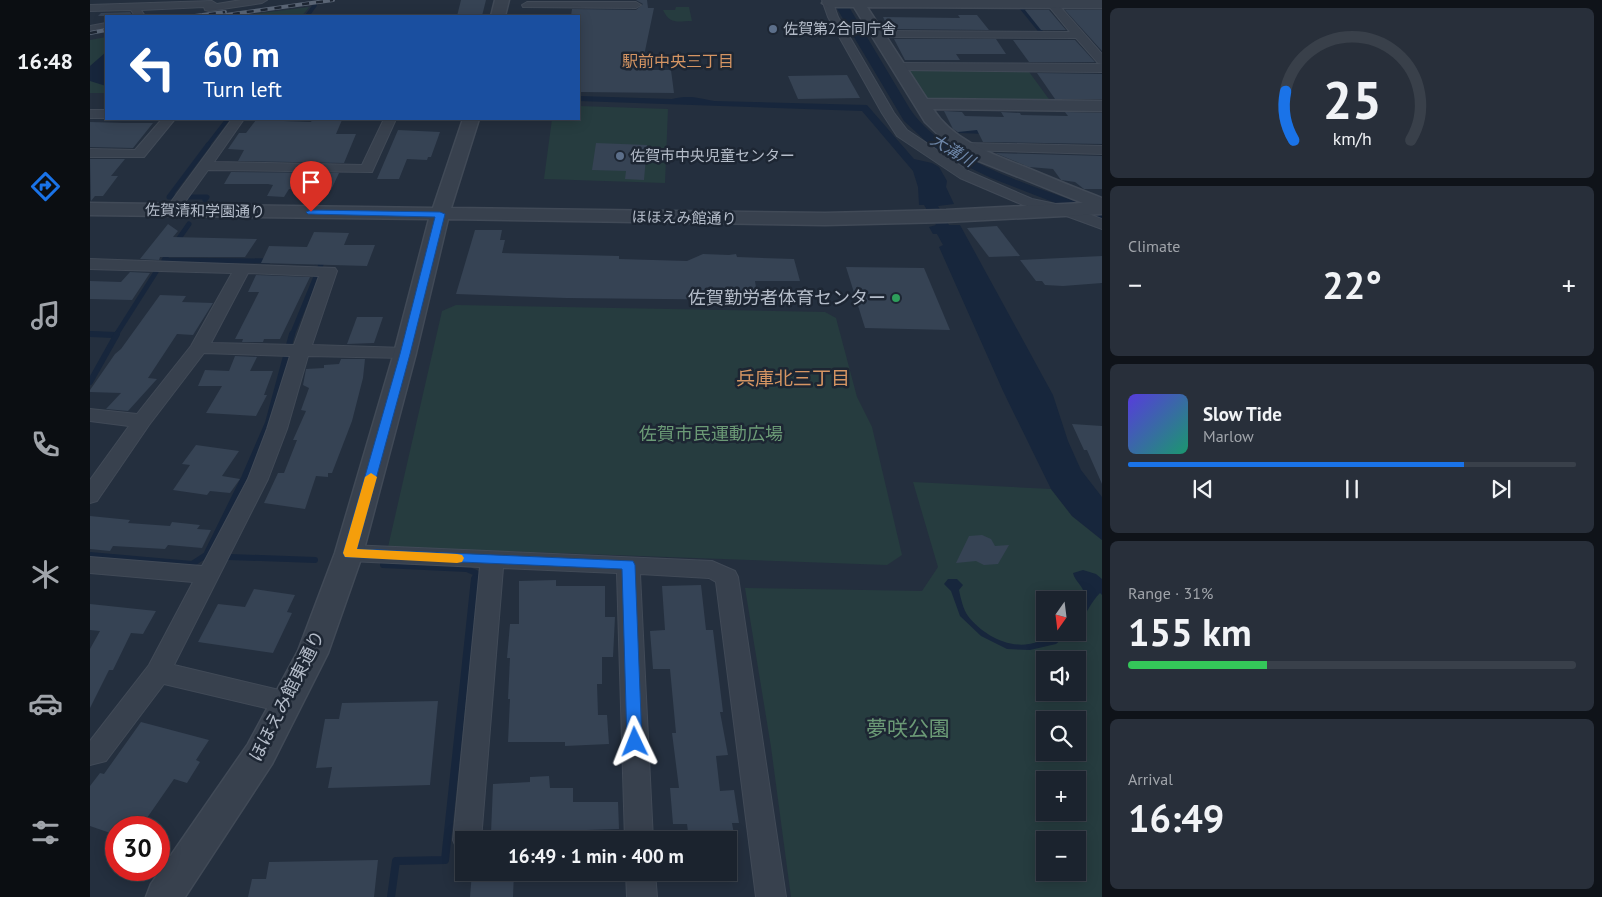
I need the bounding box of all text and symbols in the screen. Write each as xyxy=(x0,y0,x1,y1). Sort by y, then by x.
place label: 佐賀第2合同庁舎 xyxy=(783,19,896,38)
marker: 佐賀第2合同庁舎 xyxy=(767,23,779,35)
text: 60 m xyxy=(203,31,280,77)
icon: left xyxy=(120,35,185,100)
text: 16:48 xyxy=(17,47,73,75)
district label: 駅前中央三丁目 xyxy=(622,51,734,71)
text: 25 xyxy=(1323,66,1381,133)
text: Turn left xyxy=(203,75,282,103)
text: km/h xyxy=(1332,127,1372,150)
water label: 大溝川 xyxy=(927,129,980,172)
place label: 佐賀市中央児童センター xyxy=(630,146,795,165)
marker: 佐賀市中央児童センター xyxy=(614,150,626,162)
pin xyxy=(290,161,332,212)
icon: arrive xyxy=(297,168,325,196)
icon: directions xyxy=(28,169,63,204)
street label: 佐賀清和学園通り xyxy=(145,200,265,221)
street label: ほほえみ館通り xyxy=(631,207,737,228)
text: Climate xyxy=(1128,236,1180,256)
text: 22° xyxy=(1322,260,1382,309)
text: − xyxy=(1128,266,1142,303)
text: + xyxy=(1562,266,1576,303)
place label: 佐賀勤労者体育センター xyxy=(688,286,886,309)
marker: 佐賀勤労者体育センター xyxy=(890,292,902,304)
icon: music xyxy=(28,298,63,333)
district label: 兵庫北三丁目 xyxy=(736,366,850,390)
text: Slow Tide xyxy=(1203,402,1282,426)
park label: 佐賀市民運動広場 xyxy=(639,422,783,445)
text: Marlow xyxy=(1203,426,1254,446)
icon: phone xyxy=(28,427,63,462)
icon: previous xyxy=(1189,475,1217,503)
icon: pause xyxy=(1338,475,1366,503)
icon: next xyxy=(1487,475,1515,503)
icon: climate xyxy=(28,557,63,592)
text: Range · 31% xyxy=(1128,583,1213,603)
north arrow xyxy=(1036,591,1086,641)
map controls xyxy=(1036,591,1086,881)
text: 155 km xyxy=(1128,607,1252,656)
street label: ほほえみ館東通り xyxy=(244,626,329,765)
button: sound xyxy=(1036,651,1086,701)
icon: car xyxy=(28,686,63,721)
button: search xyxy=(1036,711,1086,761)
position arrow xyxy=(608,715,660,767)
park label: 夢咲公園 xyxy=(866,715,950,742)
text: Arrival xyxy=(1128,769,1173,789)
button: + xyxy=(1036,771,1086,821)
text: 16:49 xyxy=(1128,793,1224,842)
icon: filters xyxy=(28,815,63,850)
speed limit sign: 30 xyxy=(105,816,170,881)
button: − xyxy=(1036,831,1086,881)
text: 16:49 · 1 min · 400 m xyxy=(508,844,684,868)

